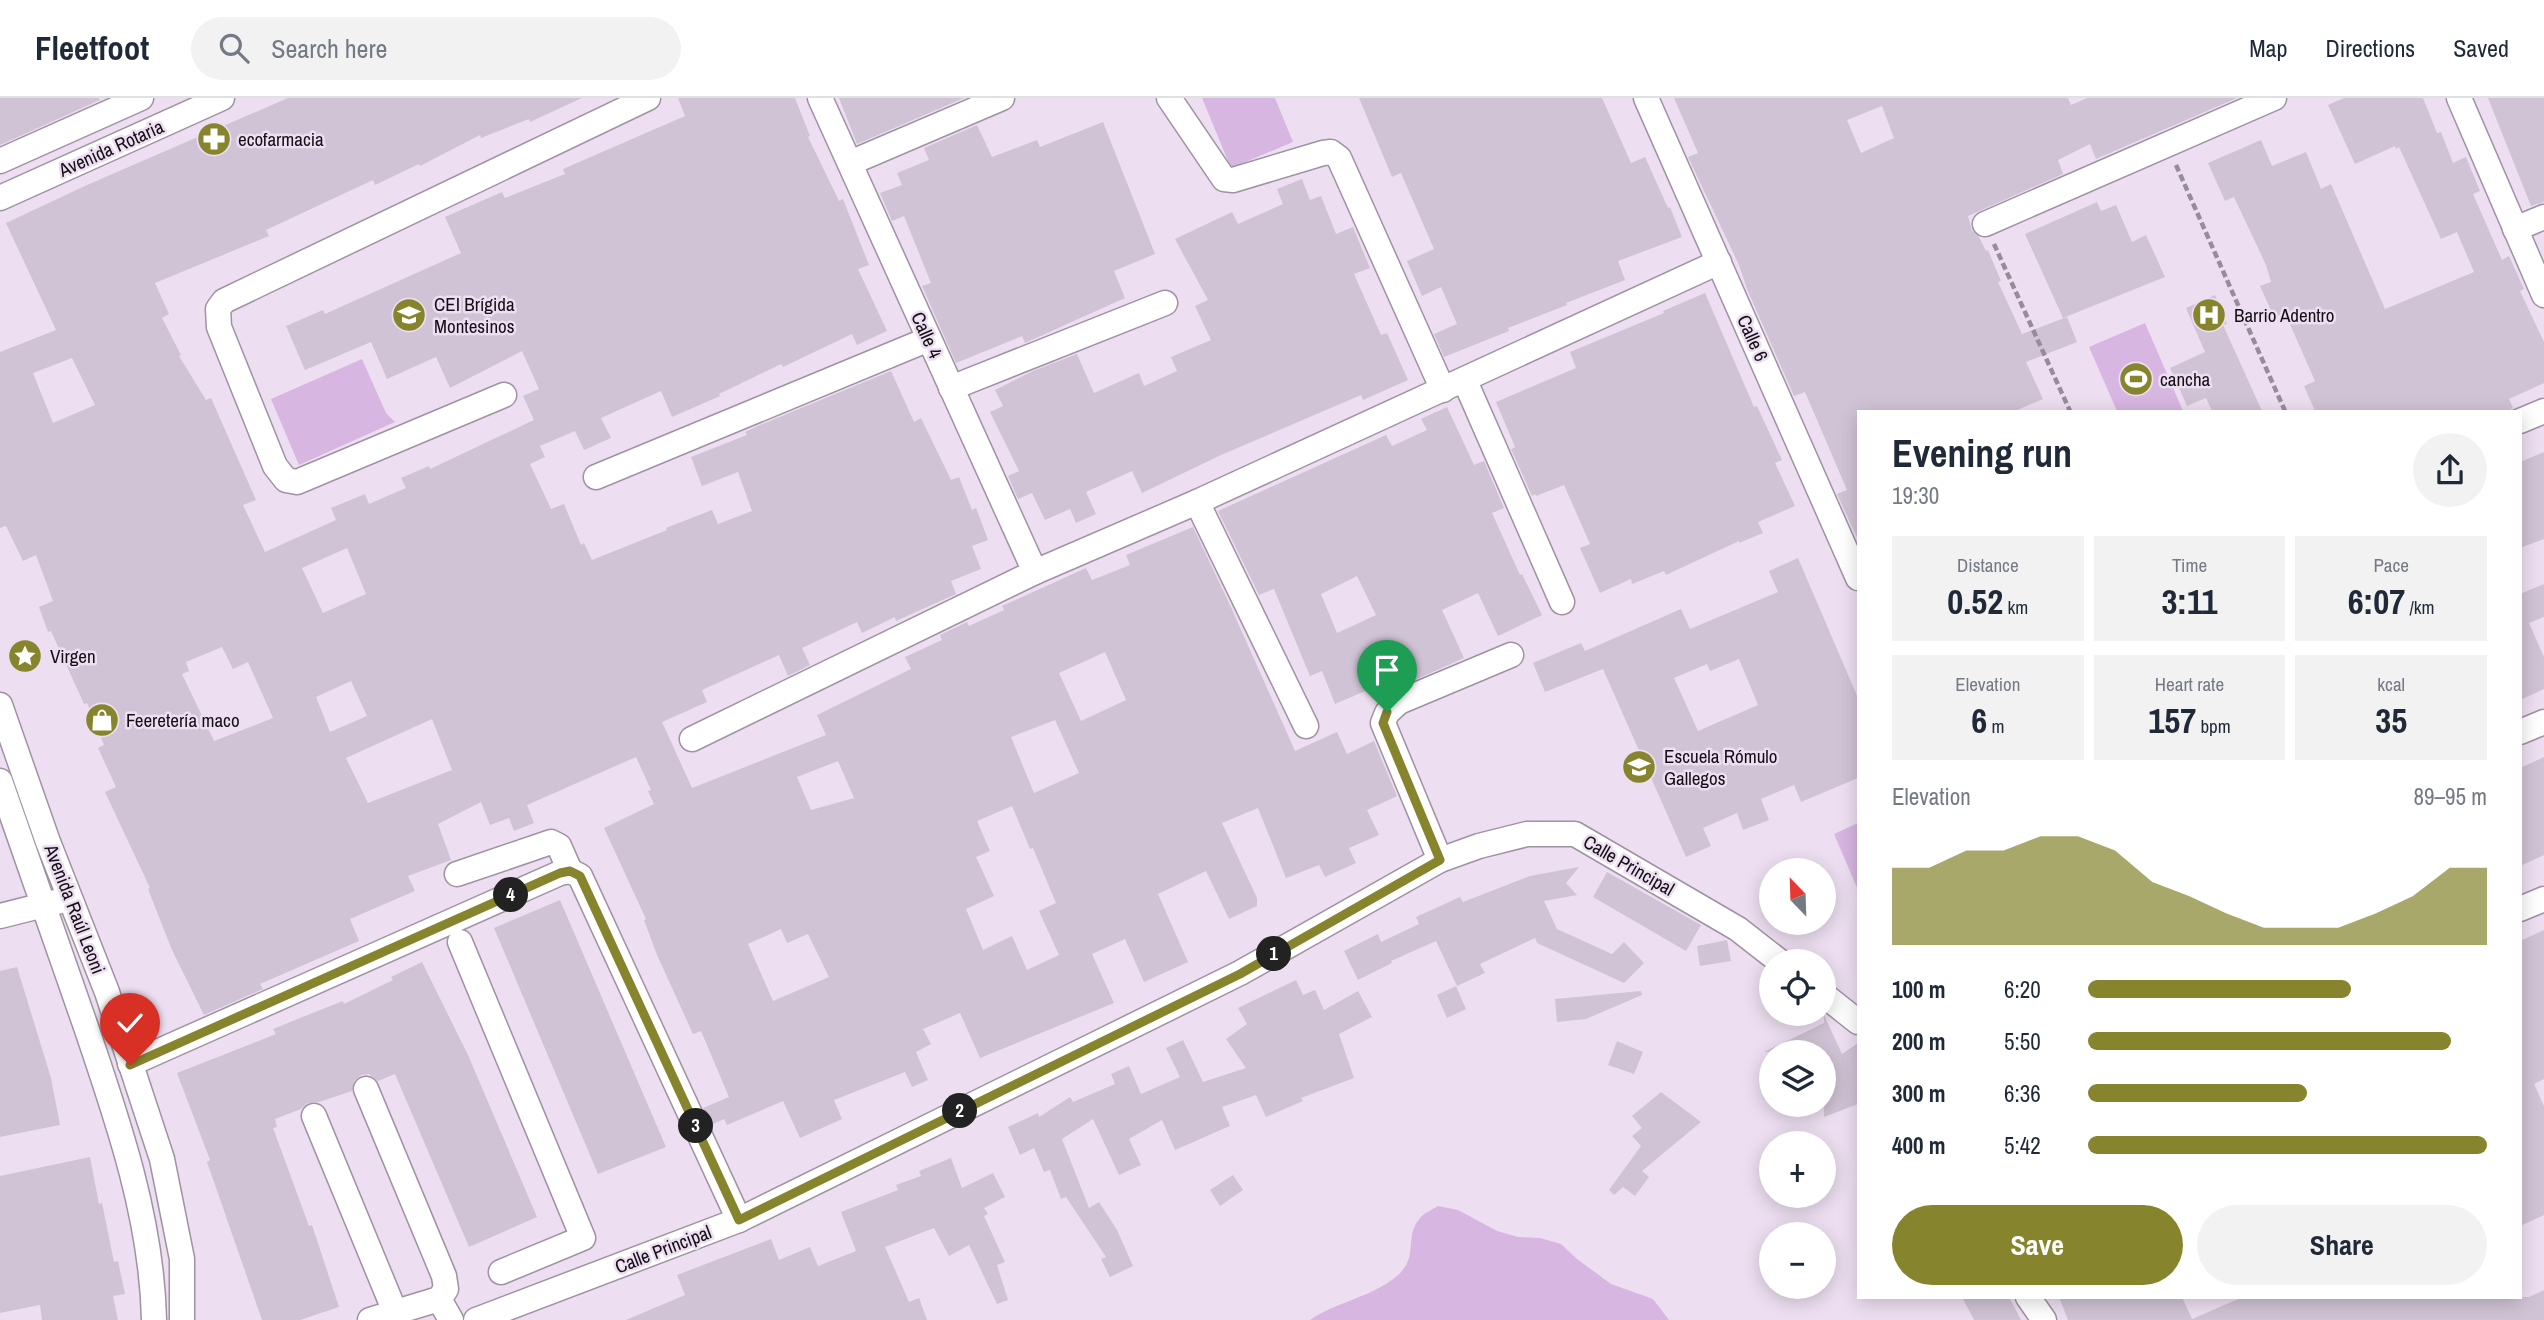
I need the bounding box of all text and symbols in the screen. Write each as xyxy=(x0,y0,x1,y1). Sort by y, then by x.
search box xyxy=(191,17,681,80)
text: Fleetfoot xyxy=(35,26,149,70)
icon: search xyxy=(215,29,253,67)
text: Search here xyxy=(271,31,387,66)
text: Map xyxy=(2249,32,2287,64)
text: Directions xyxy=(2325,32,2415,64)
text: Saved xyxy=(2453,32,2509,64)
street label: Avenida Rotaria xyxy=(53,113,168,183)
pharmacy icon: ecofarmacia xyxy=(195,120,233,158)
place label: ecofarmacia xyxy=(238,126,324,152)
place label: CEI Brígida Montesinos xyxy=(434,291,515,339)
school or university icon: CEI Brígida Montesinos xyxy=(390,296,428,334)
hospital icon: Barrio Adentro xyxy=(2190,296,2228,334)
place label: Barrio Adentro xyxy=(2234,302,2334,328)
street label: Calle 4 xyxy=(905,308,949,363)
street label: Calle 6 xyxy=(1731,311,1775,365)
sports icon: cancha xyxy=(2117,360,2155,398)
place label: cancha xyxy=(2160,366,2211,392)
text: Evening run xyxy=(1892,428,2072,479)
button: share xyxy=(2413,433,2487,507)
text: 19:30 xyxy=(1892,480,1939,511)
text: Distance xyxy=(1957,552,2019,578)
text: Time xyxy=(2172,552,2207,578)
text: Pace xyxy=(2373,552,2409,578)
text: 0.52 xyxy=(1947,578,2003,625)
text: 3:11 xyxy=(2162,578,2217,625)
text: 6:07 xyxy=(2348,578,2405,625)
text: km xyxy=(2003,594,2028,620)
text: /km xyxy=(2405,594,2435,620)
place icon: Virgen xyxy=(6,637,44,675)
pin xyxy=(1357,640,1417,712)
place label: Virgen xyxy=(50,643,96,669)
icon: arrive xyxy=(1368,651,1406,689)
text: Elevation xyxy=(1955,671,2020,697)
text: Heart rate xyxy=(2155,671,2224,697)
text: kcal xyxy=(2377,671,2405,697)
text: 6 xyxy=(1971,697,1987,744)
text: 157 xyxy=(2148,697,2196,744)
text: 35 xyxy=(2375,697,2407,744)
shop icon: Feeretería maco xyxy=(83,701,121,739)
place label: Feeretería maco xyxy=(126,707,240,733)
text: m xyxy=(1987,713,2004,739)
text: bpm xyxy=(2196,713,2231,739)
place label: Escuela Rómulo Gallegos xyxy=(1664,743,1777,791)
school or university icon: Escuela Rómulo Gallegos xyxy=(1620,748,1658,786)
text: Elevation xyxy=(1892,781,1971,812)
text: 89–95 m xyxy=(2414,781,2487,812)
street label: Calle Principal xyxy=(1579,828,1679,902)
street label: Avenida Raúl Leoni xyxy=(38,840,112,977)
north arrow xyxy=(1759,858,1836,934)
map controls xyxy=(1759,858,1836,1299)
pin: 4 xyxy=(494,878,528,912)
text: 4 xyxy=(506,881,515,907)
pin: 1 xyxy=(1256,936,1292,972)
text: 1 xyxy=(1269,940,1278,966)
button: locate xyxy=(1759,949,1836,1026)
text: 100 m xyxy=(1892,974,1945,1005)
text: 6:20 xyxy=(2004,974,2041,1005)
pin xyxy=(100,993,160,1065)
icon: check xyxy=(111,1004,149,1042)
text: 200 m xyxy=(1892,1026,1945,1057)
text: 5:50 xyxy=(2004,1026,2041,1057)
button: layers xyxy=(1759,1040,1836,1117)
text: 300 m xyxy=(1892,1078,1945,1109)
text: 6:36 xyxy=(2004,1078,2041,1109)
pin: 2 xyxy=(942,1094,978,1128)
text: 2 xyxy=(955,1097,964,1123)
pin: 3 xyxy=(678,1108,714,1144)
text: 3 xyxy=(691,1112,700,1138)
text: 400 m xyxy=(1892,1130,1945,1161)
text: 5:42 xyxy=(2004,1130,2041,1161)
button: + xyxy=(1759,1131,1836,1208)
button: Save xyxy=(1892,1205,2183,1285)
button: Share xyxy=(2197,1205,2487,1285)
street label: Calle Principal xyxy=(611,1219,715,1279)
button: − xyxy=(1759,1222,1836,1299)

